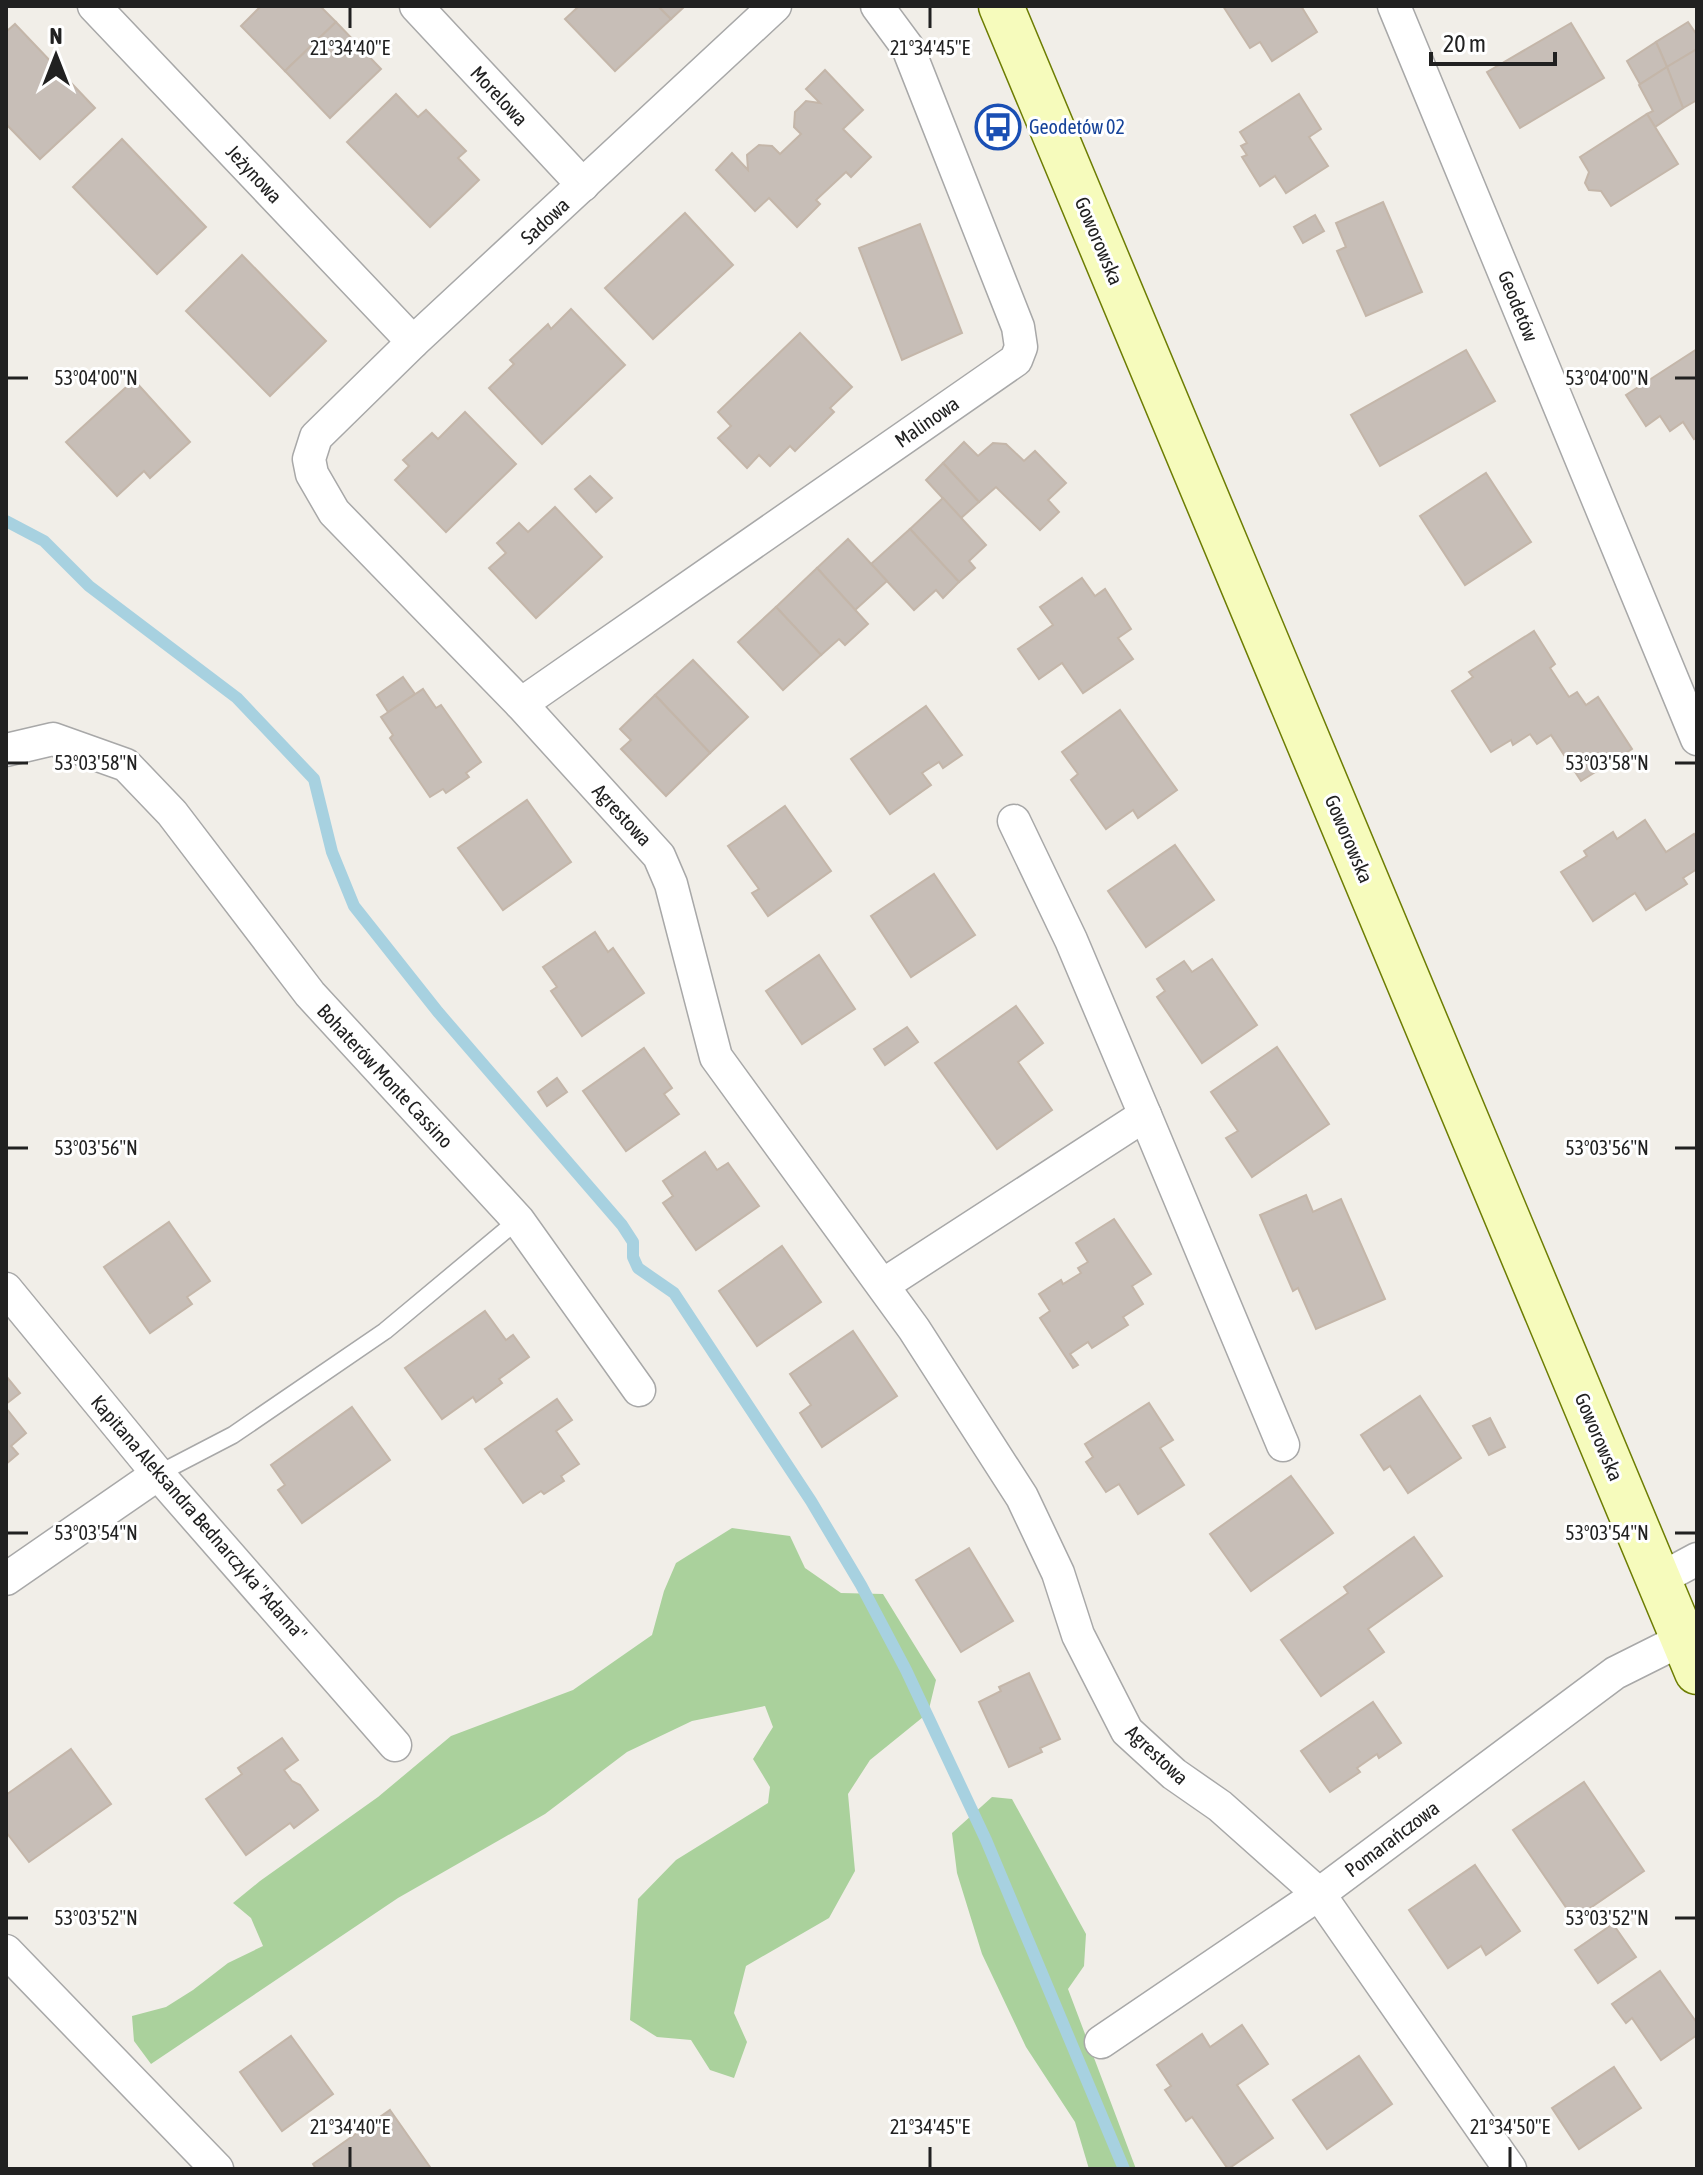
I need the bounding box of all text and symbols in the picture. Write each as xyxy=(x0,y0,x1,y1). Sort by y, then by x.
north arrow xyxy=(16,16,96,96)
scale bar xyxy=(1431,16,1555,66)
text: N xyxy=(50,23,62,49)
text: 20 m xyxy=(1443,30,1486,57)
text: 21°34'40"E xyxy=(310,36,391,59)
text: 21°34'45"E xyxy=(890,36,971,59)
street label: Morelowa xyxy=(466,61,533,130)
bus stop icon: Geodetów 02 xyxy=(974,103,1022,151)
place label: Geodetów 02 xyxy=(1029,115,1125,138)
street label: Jeżynowa xyxy=(222,140,287,207)
street label: Sadowa xyxy=(516,193,573,249)
street label: Goworowska xyxy=(1071,193,1128,288)
street label: Geodetów xyxy=(1494,267,1543,345)
text: 53°04'00"N xyxy=(54,366,138,389)
text: 53°04'00"N xyxy=(1565,366,1649,389)
street label: Malinowa xyxy=(890,391,963,452)
text: 53°03'58"N xyxy=(54,751,138,774)
text: 53°03'58"N xyxy=(1565,751,1649,774)
street label: Agrestowa xyxy=(588,779,657,850)
street label: Goworowska xyxy=(1321,791,1378,886)
street label: Bohaterów Monte Cassino xyxy=(313,999,458,1152)
text: 53°03'56"N xyxy=(54,1136,138,1159)
text: 53°03'56"N xyxy=(1565,1136,1649,1159)
street label: Goworowska xyxy=(1571,1389,1628,1484)
street label: Kapitana Aleksandra Bednarczyka "Adama" xyxy=(87,1390,312,1645)
text: 53°03'54"N xyxy=(54,1521,138,1544)
text: 53°03'54"N xyxy=(1565,1521,1649,1544)
street label: Agrestowa xyxy=(1122,1720,1193,1789)
street label: Pomarańczowa xyxy=(1340,1796,1443,1881)
text: 53°03'52"N xyxy=(54,1906,138,1929)
text: 53°03'52"N xyxy=(1565,1906,1649,1929)
text: 21°34'40"E xyxy=(310,2115,391,2138)
text: 21°34'45"E xyxy=(890,2115,971,2138)
text: 21°34'50"E xyxy=(1470,2115,1551,2138)

